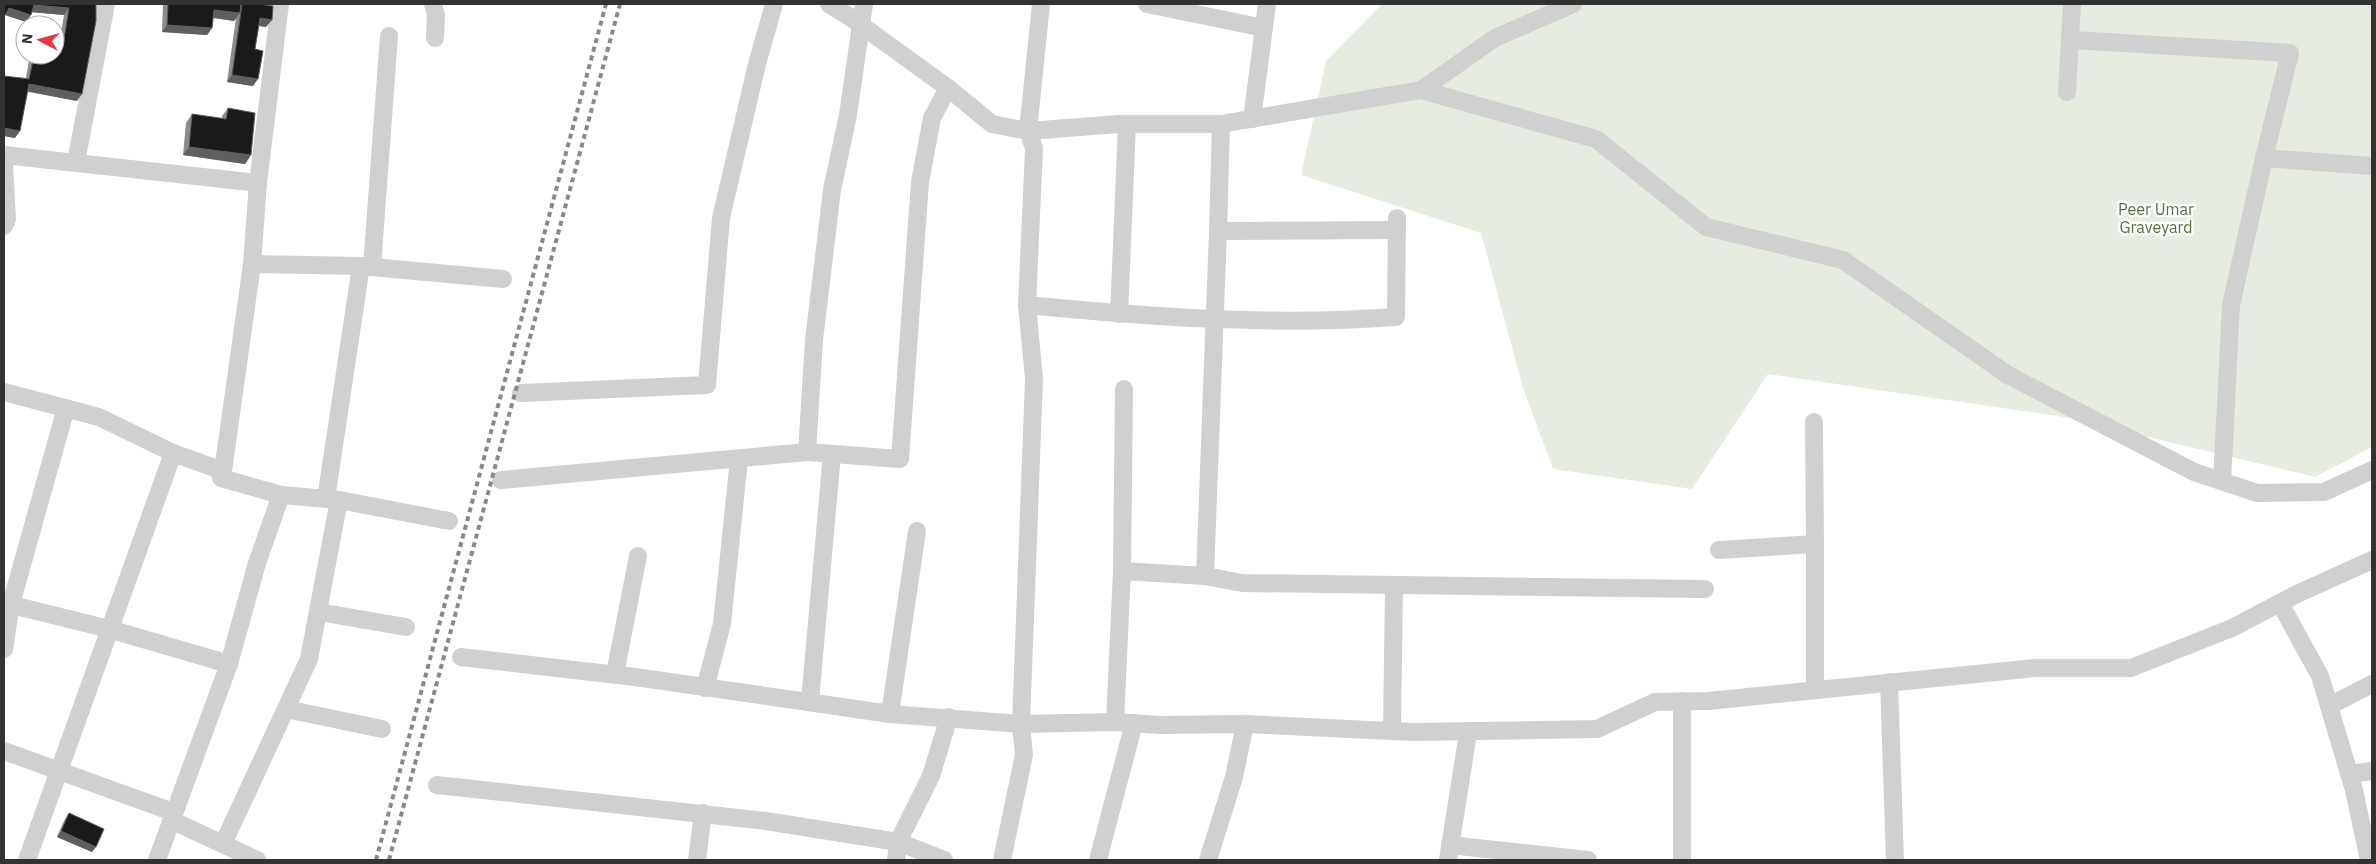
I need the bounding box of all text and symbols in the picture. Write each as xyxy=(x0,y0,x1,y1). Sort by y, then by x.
north arrow xyxy=(15,15,65,65)
text: N xyxy=(18,33,37,45)
park label: Peer Umar Graveyard xyxy=(2118,199,2194,237)

